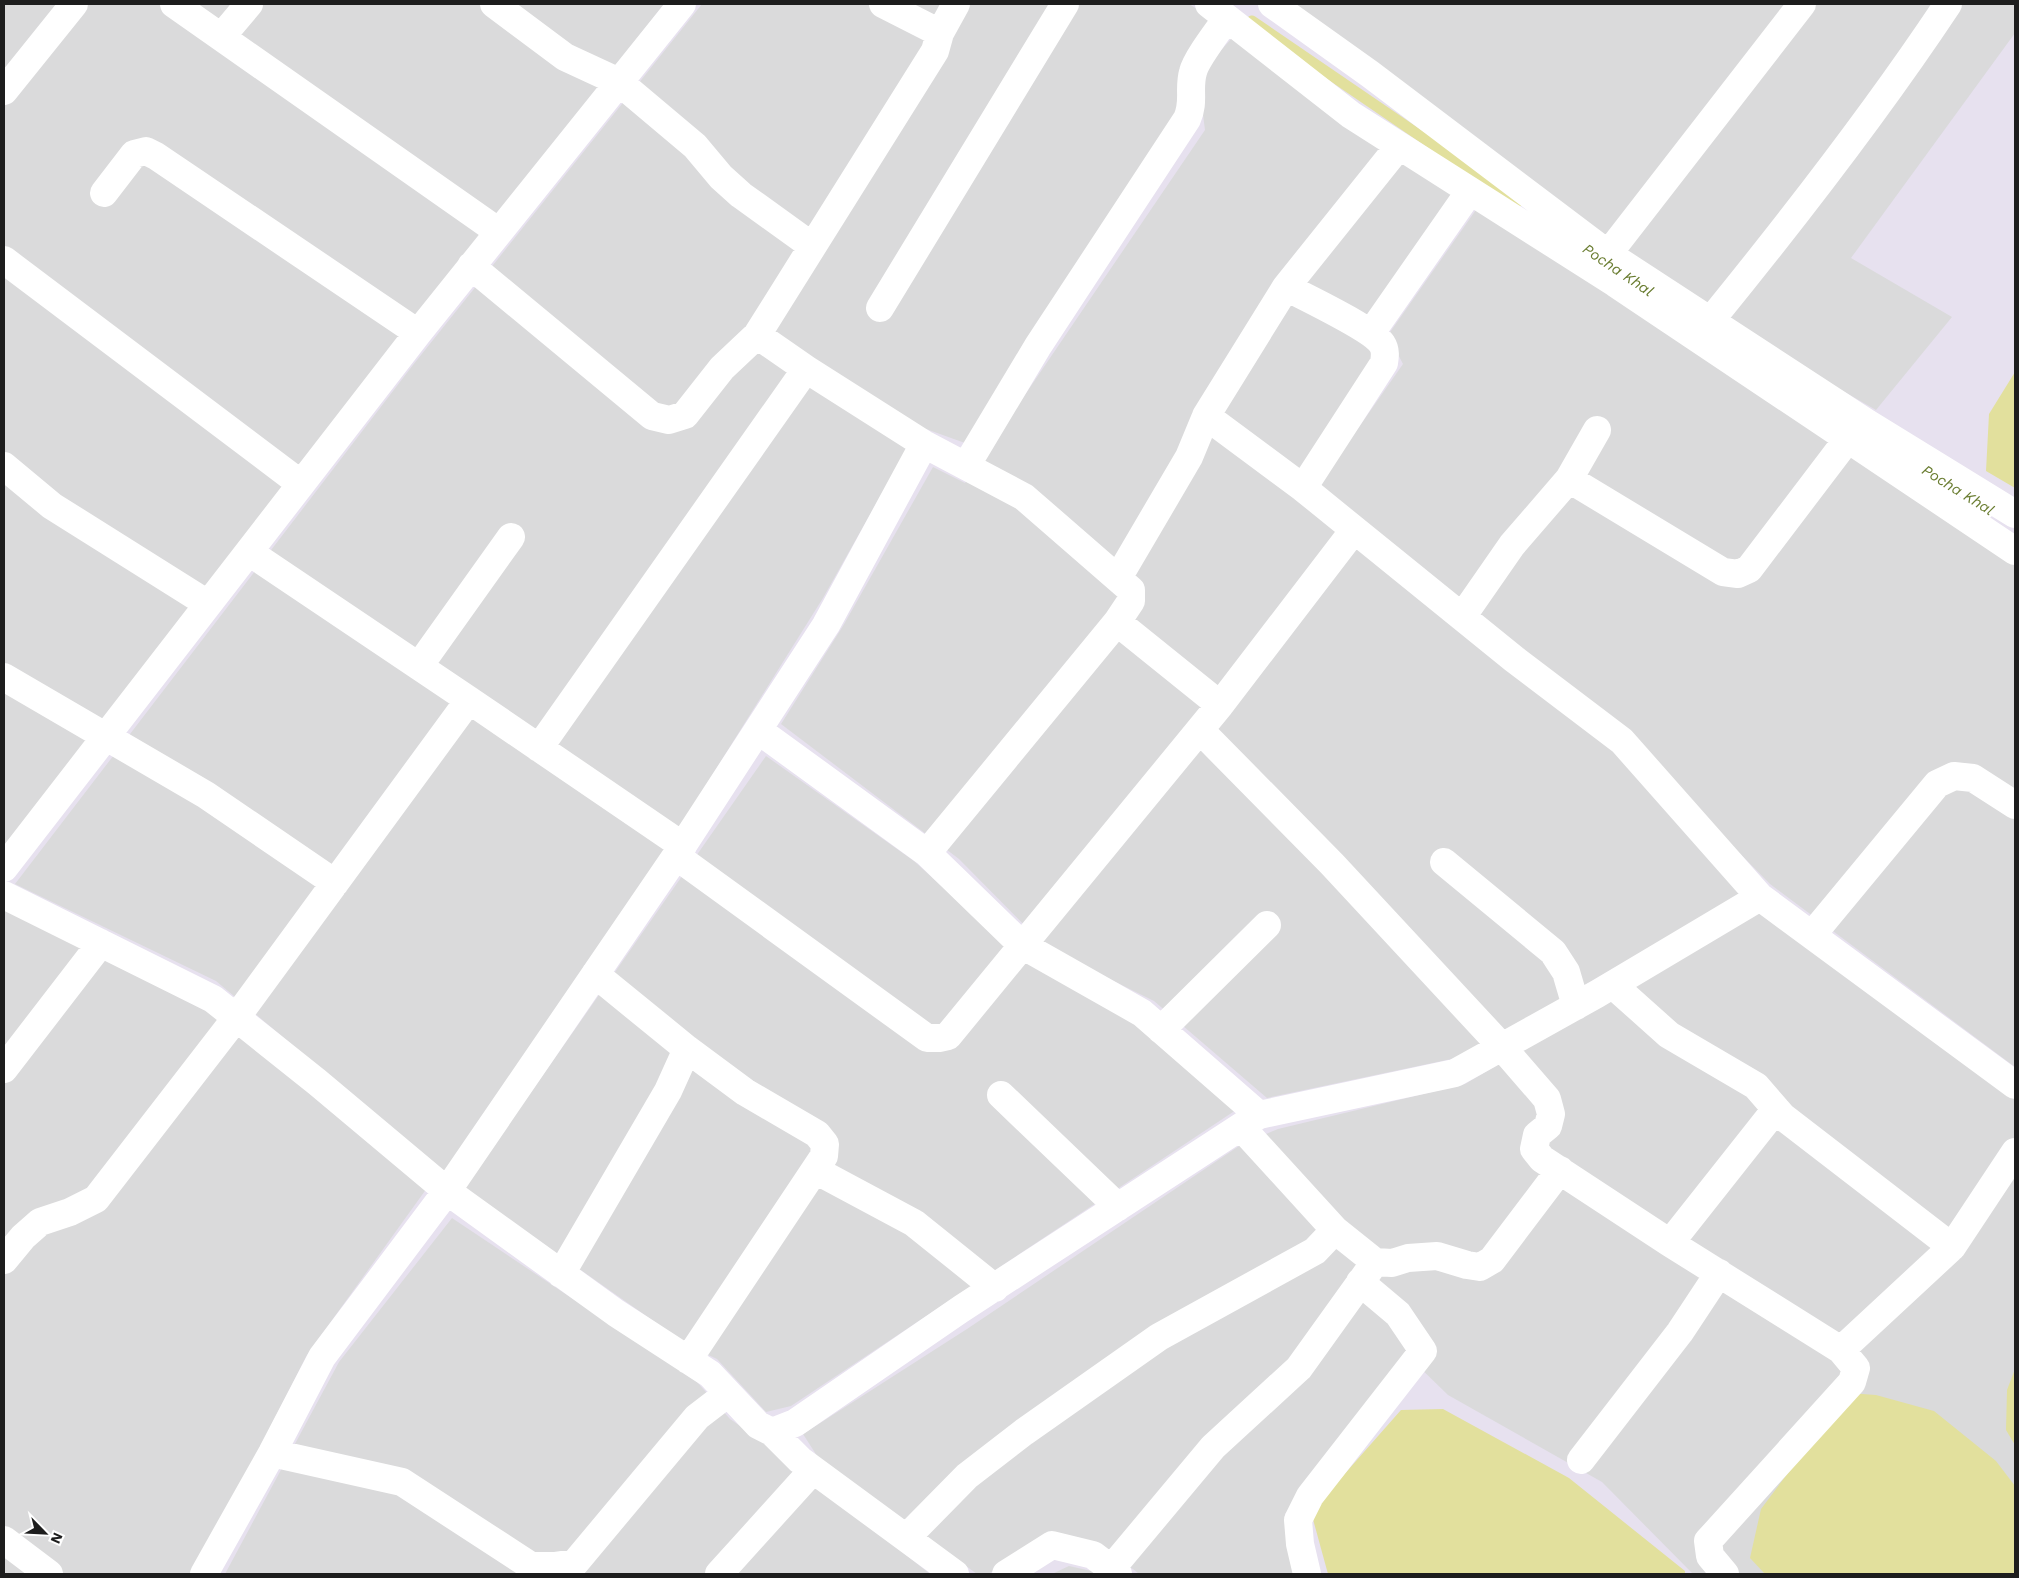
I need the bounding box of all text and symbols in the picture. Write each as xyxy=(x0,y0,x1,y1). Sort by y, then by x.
water label: Pocha Khal xyxy=(1579,240,1657,300)
water label: Pocha Khal xyxy=(1919,461,1998,519)
north arrow xyxy=(20,1508,70,1558)
text: N xyxy=(47,1530,66,1546)

